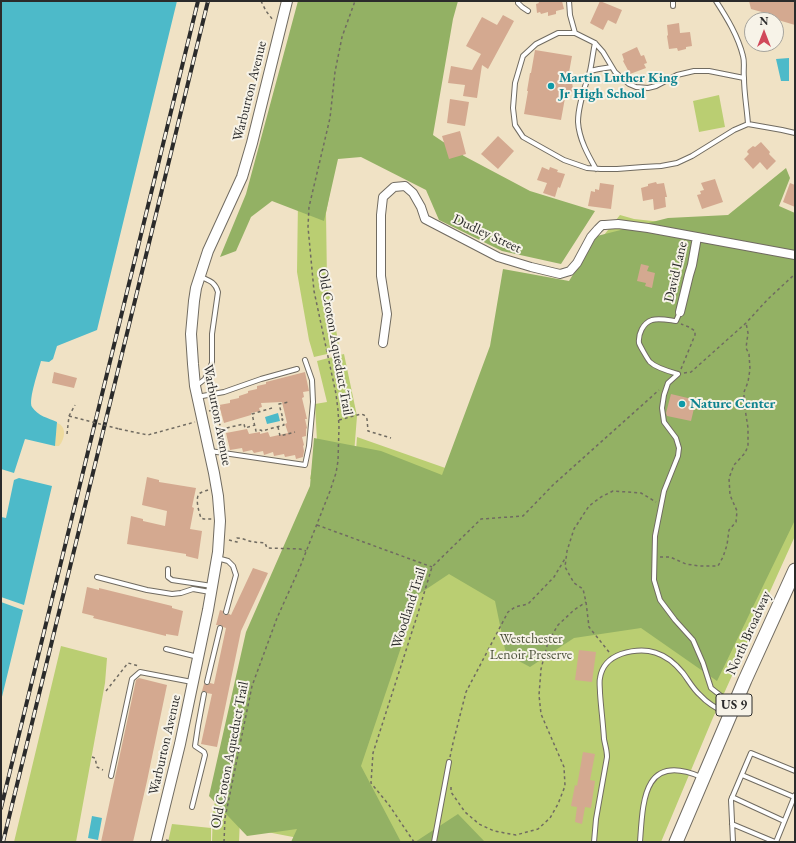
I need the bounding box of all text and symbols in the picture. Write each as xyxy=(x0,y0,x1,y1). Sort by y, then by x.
north arrow xyxy=(744,12,784,52)
text: N xyxy=(760,14,768,28)
street label: Warburton Avenue xyxy=(229,39,271,143)
place label: Martin Luther King Jr High School xyxy=(559,70,678,102)
marker: Martin Luther King Jr High School xyxy=(546,81,556,91)
street label: Dudley Street xyxy=(450,211,524,257)
street label: David Lane xyxy=(661,240,691,304)
street label: Old Croton Aqueduct Trail xyxy=(314,267,356,417)
street label: Warburton Avenue xyxy=(199,363,235,467)
place label: Nature Center xyxy=(690,396,775,412)
marker: Nature Center xyxy=(677,399,687,409)
street label: Woodland Trail xyxy=(388,566,430,650)
street label: North Broadway xyxy=(723,588,775,678)
park label: Westchester Lenoir Preserve xyxy=(490,631,572,664)
street label: Old Croton Aqueduct Trail xyxy=(208,680,252,830)
street label: Warburton Avenue xyxy=(145,693,185,797)
road number: US 9 xyxy=(716,694,752,716)

